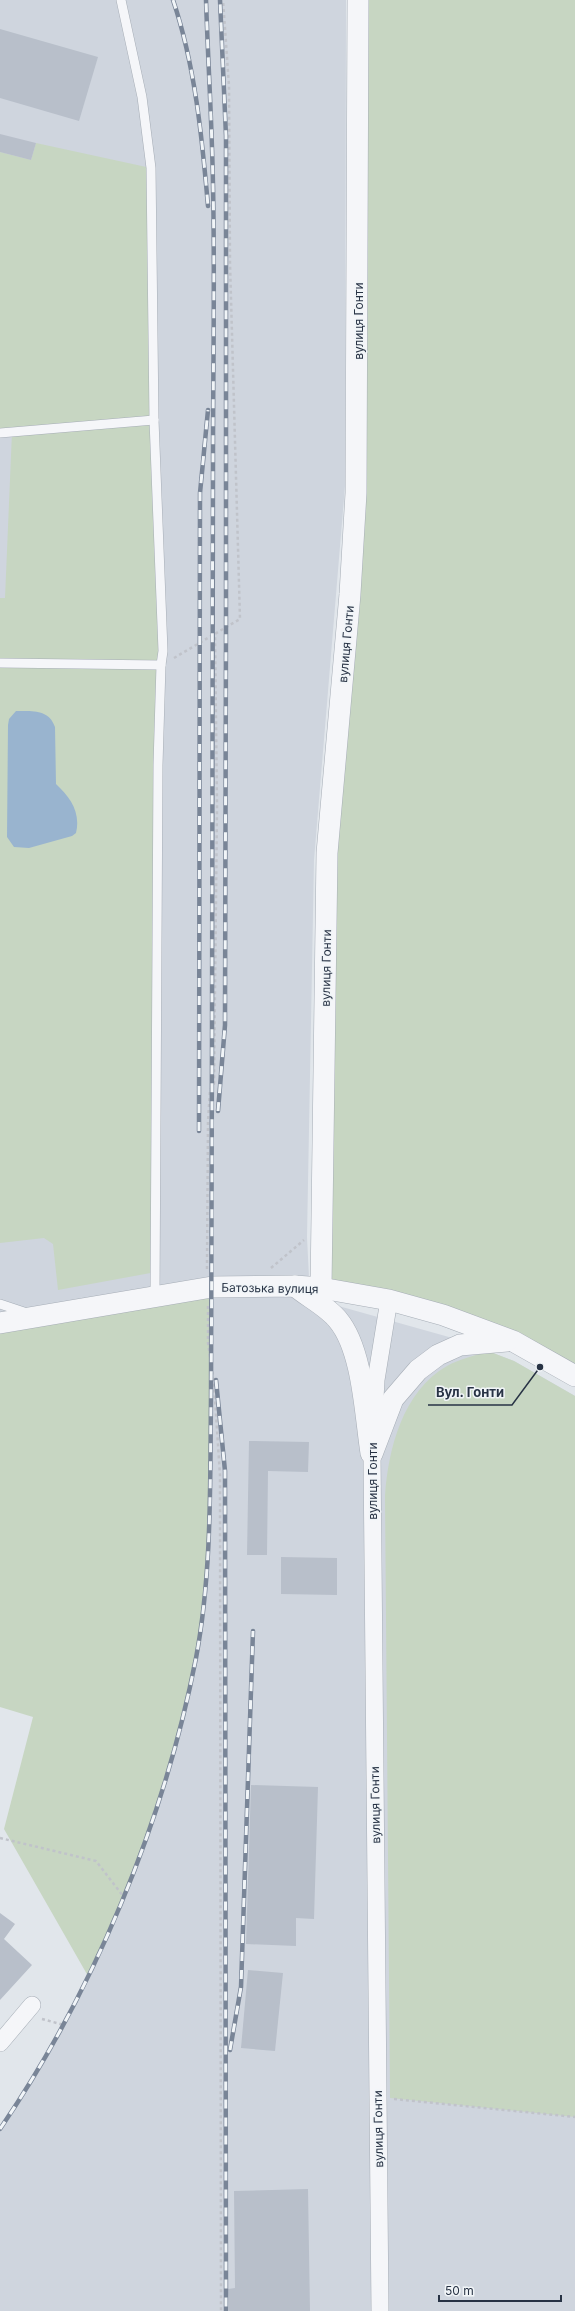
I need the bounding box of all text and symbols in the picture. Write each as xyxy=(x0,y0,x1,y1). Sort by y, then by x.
street label: вулиця Гонти xyxy=(351,282,366,360)
street label: вулиця Гонти xyxy=(335,605,357,683)
street label: вулиця Гонти xyxy=(318,929,334,1007)
street label: Батозька вулиця xyxy=(221,1280,319,1296)
callout: Вул. Гонти xyxy=(428,1380,512,1405)
text: Вул. Гонти xyxy=(436,1384,504,1400)
street label: вулиця Гонти xyxy=(365,1442,380,1520)
street label: вулиця Гонти xyxy=(367,1766,383,1844)
street label: вулиця Гонти xyxy=(370,2090,386,2168)
scale bar xyxy=(439,2277,561,2303)
text: 50 m xyxy=(445,2283,474,2298)

